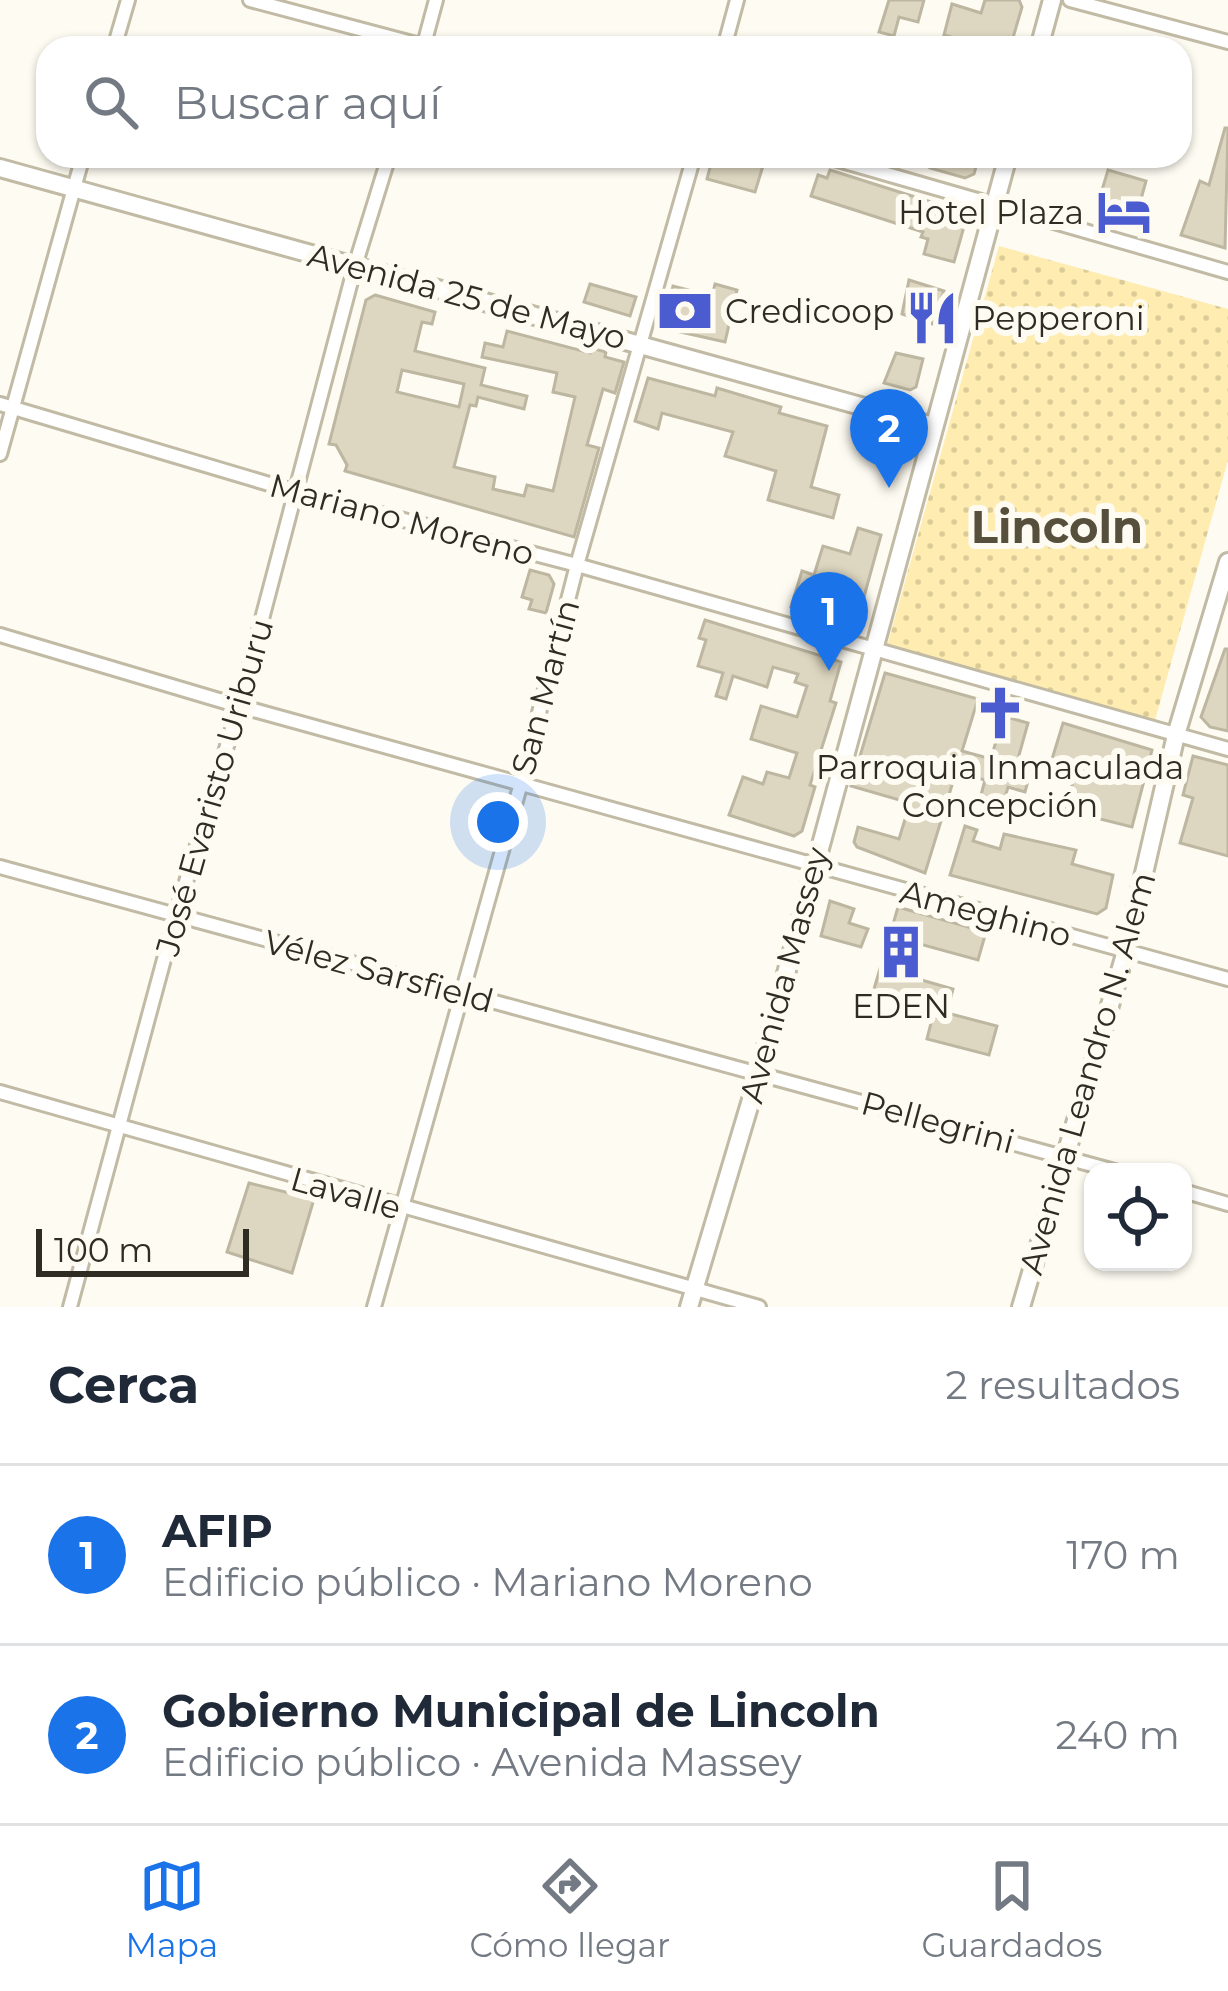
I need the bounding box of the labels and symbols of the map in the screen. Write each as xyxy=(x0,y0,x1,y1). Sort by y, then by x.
hotel icon: Hotel Plaza xyxy=(1095,183,1153,241)
place label: Hotel Plaza xyxy=(898,192,1084,232)
street label: Avenida 25 de Mayo xyxy=(304,234,630,358)
bank icon: Credicoop xyxy=(656,282,714,340)
restaurant icon: Pepperoni xyxy=(903,289,961,347)
place label: Credicoop xyxy=(725,291,894,331)
place label: Pepperoni xyxy=(972,298,1145,338)
pin: 2 xyxy=(850,389,928,488)
street label: Mariano Moreno xyxy=(266,464,538,574)
district label: Lincoln xyxy=(971,499,1143,554)
pin: 1 xyxy=(790,572,868,671)
street label: San Martín xyxy=(502,595,588,779)
street label: José Evaristo Uriburu xyxy=(146,614,281,961)
church icon: Parroquia Inmaculada Concepción xyxy=(971,684,1029,742)
place label: Parroquia Inmaculada Concepción xyxy=(816,747,1184,825)
your location xyxy=(468,792,528,852)
street label: Avenida Massey xyxy=(731,843,837,1107)
street label: Avenida Leandro N. Alem xyxy=(1010,867,1164,1279)
street label: Ameghino xyxy=(896,871,1076,955)
street label: Vélez Sarsfield xyxy=(260,921,498,1021)
building icon: EDEN xyxy=(872,923,930,981)
place label: EDEN xyxy=(852,986,950,1026)
street label: Pellegrini xyxy=(857,1082,1019,1162)
street label: Lavalle xyxy=(286,1158,406,1228)
scale bar xyxy=(36,1223,249,1276)

